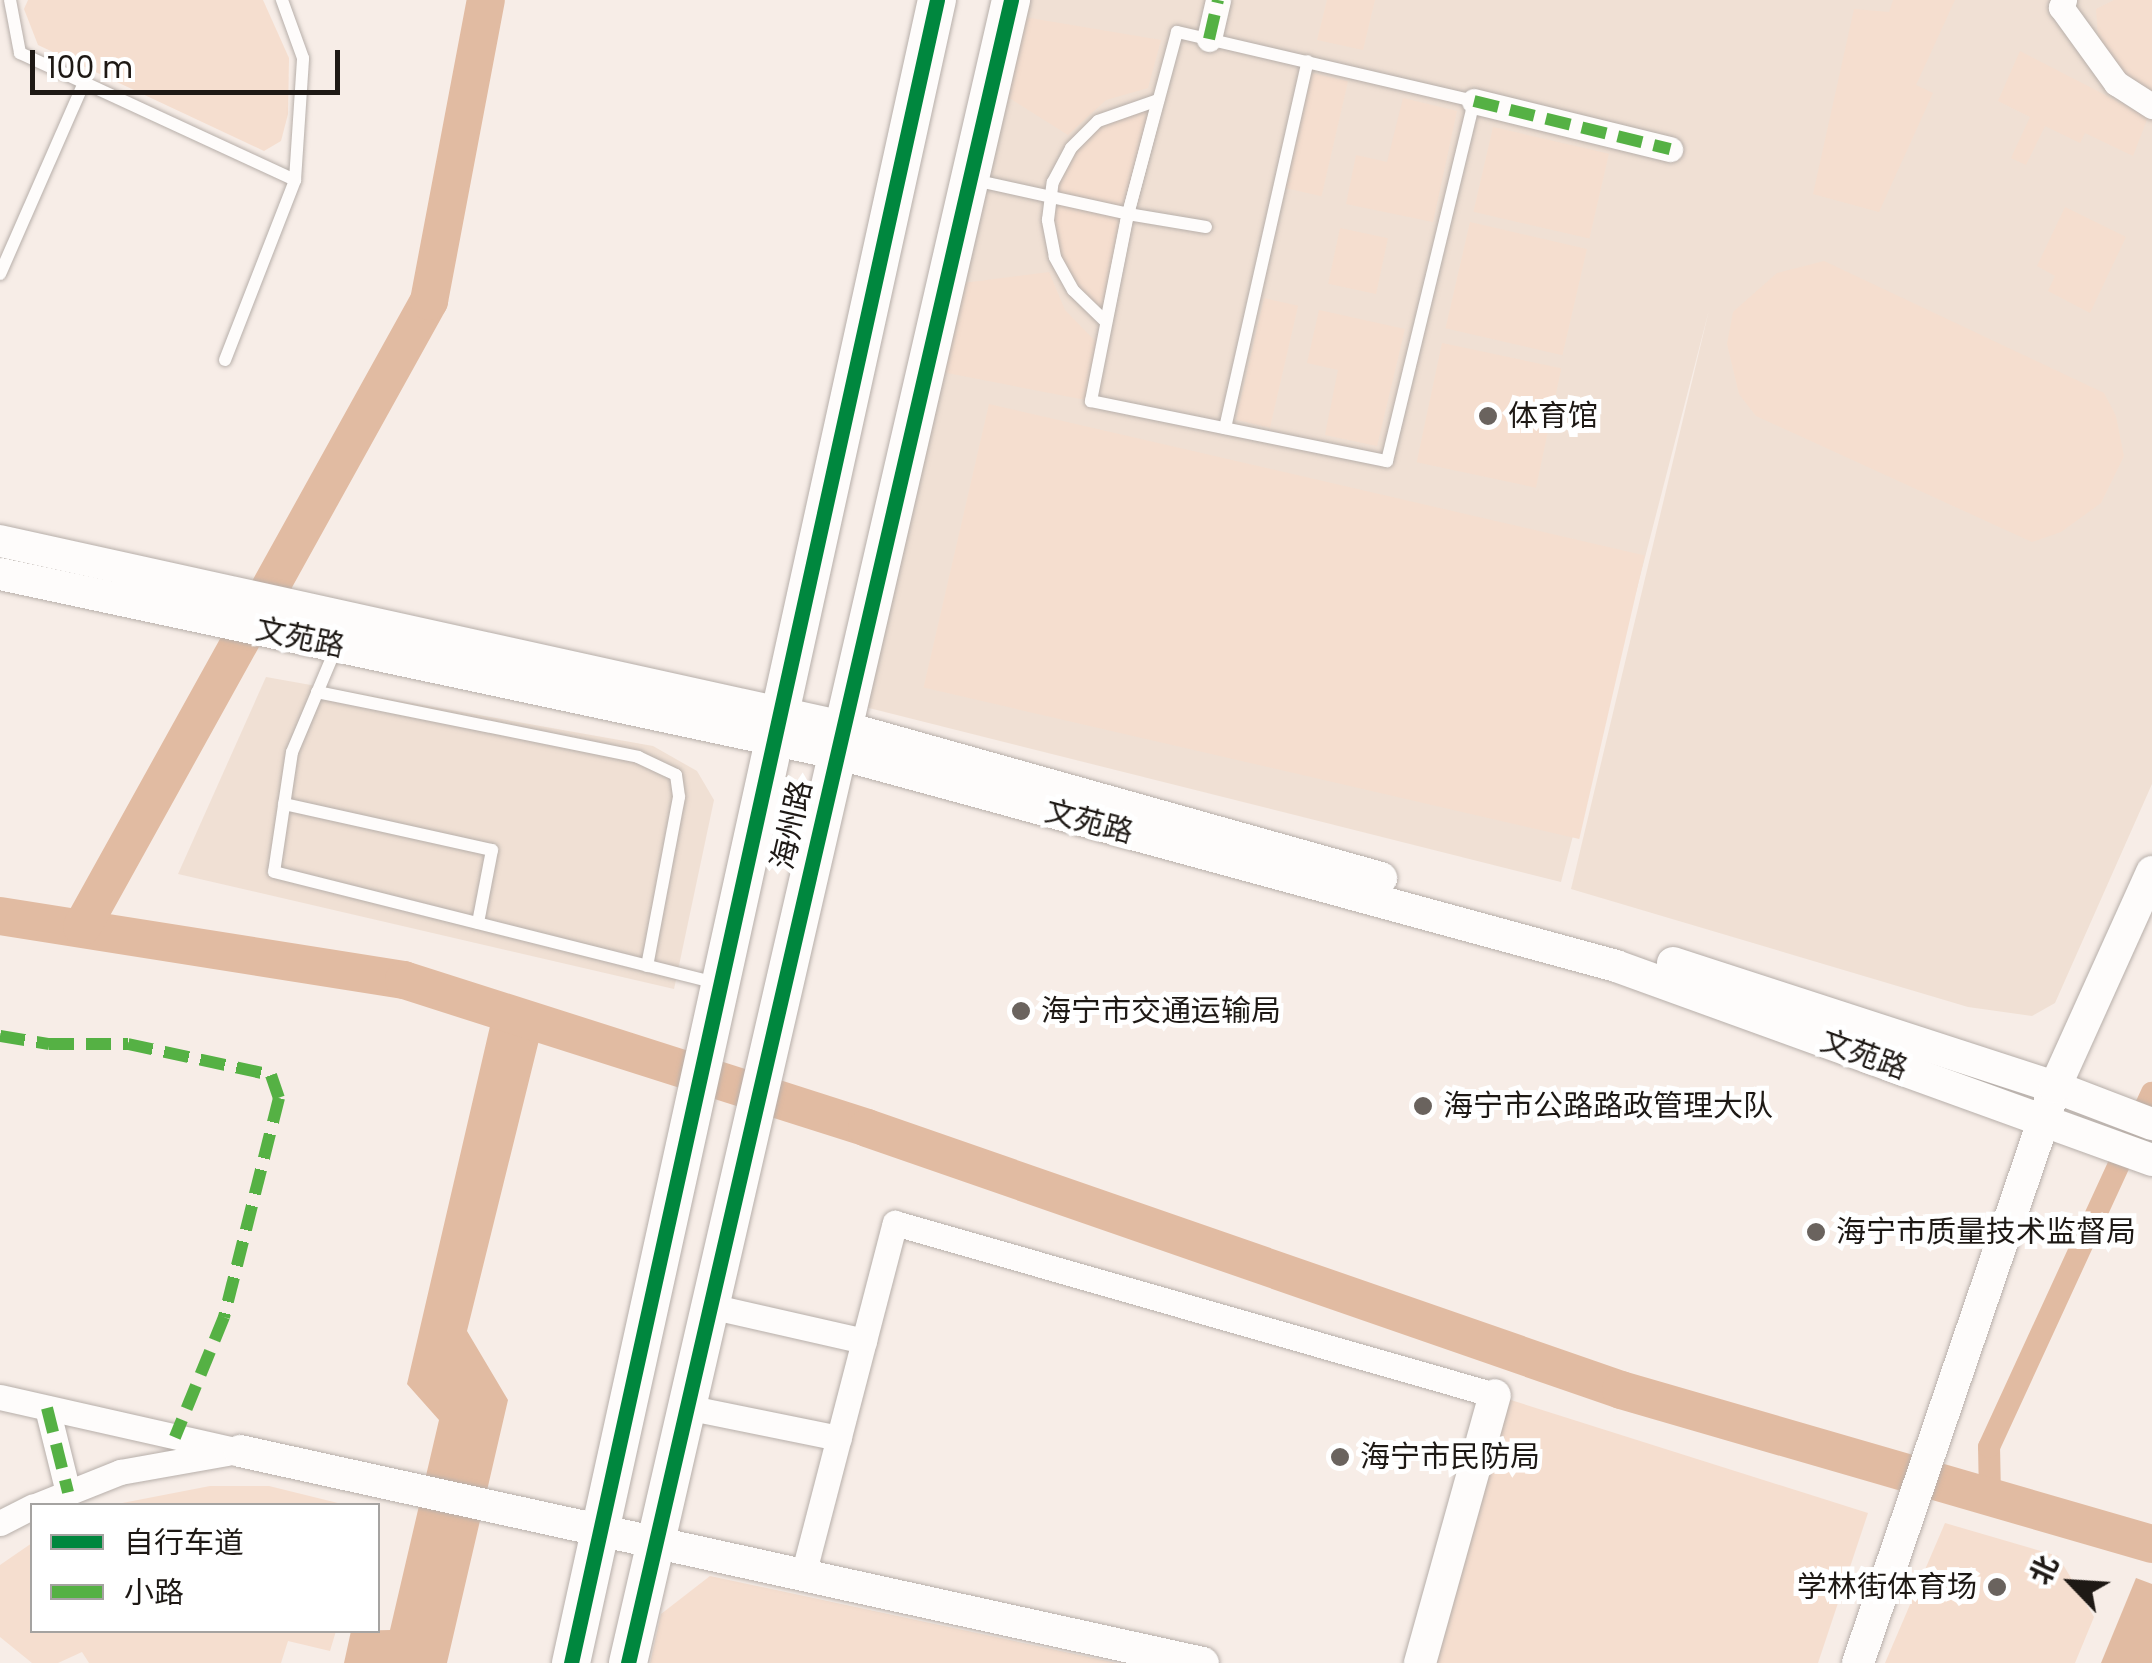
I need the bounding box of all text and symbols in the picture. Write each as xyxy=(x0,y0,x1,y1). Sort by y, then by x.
scale bar xyxy=(35,30,345,92)
text: 100 m xyxy=(47,46,133,89)
place label: 体育馆 xyxy=(1508,398,1598,434)
marker: 体育馆 xyxy=(1477,405,1499,427)
street label: 文苑路 xyxy=(252,611,348,665)
street label: 海州路 xyxy=(764,777,820,873)
street label: 文苑路 xyxy=(1041,793,1137,851)
place label: 海宁市交通运输局 xyxy=(1041,993,1281,1029)
marker: 海宁市交通运输局 xyxy=(1010,1000,1032,1022)
street label: 文苑路 xyxy=(1816,1023,1912,1087)
place label: 海宁市公路路政管理大队 xyxy=(1443,1088,1773,1124)
marker: 海宁市公路路政管理大队 xyxy=(1412,1095,1434,1117)
place label: 海宁市质量技术监督局 xyxy=(1836,1214,2136,1250)
marker: 海宁市质量技术监督局 xyxy=(1805,1221,1827,1243)
place label: 海宁市民防局 xyxy=(1360,1439,1540,1475)
marker: 海宁市民防局 xyxy=(1329,1446,1351,1468)
legend xyxy=(30,1503,380,1633)
text: 自行车道 xyxy=(124,1521,244,1564)
north arrow xyxy=(2022,1533,2122,1633)
text: 北 xyxy=(2021,1549,2068,1591)
place label: 学林街体育场 xyxy=(1797,1569,1977,1605)
text: 小路 xyxy=(124,1571,184,1614)
marker: 学林街体育场 xyxy=(1986,1576,2008,1598)

